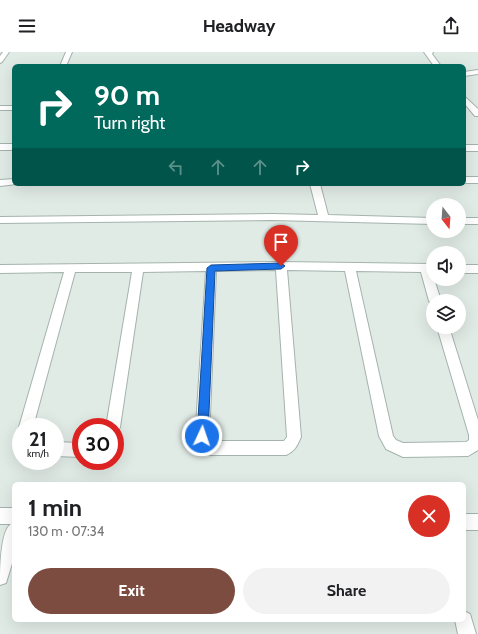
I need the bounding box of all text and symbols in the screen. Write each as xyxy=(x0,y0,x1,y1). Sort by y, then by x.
icon: menu xyxy=(16,15,38,37)
text: Headway xyxy=(203,15,275,37)
icon: share xyxy=(440,15,462,37)
text: 90 m xyxy=(94,78,160,112)
icon: right xyxy=(28,80,80,132)
text: Turn right xyxy=(94,112,165,134)
icon: left xyxy=(165,156,187,178)
icon: ahead xyxy=(207,156,229,178)
icon: ahead xyxy=(249,156,271,178)
icon: right xyxy=(291,156,313,178)
north arrow xyxy=(426,198,466,238)
map controls xyxy=(426,198,466,334)
pin xyxy=(264,225,298,266)
icon: arrive xyxy=(270,231,292,253)
button: sound xyxy=(426,246,466,286)
button: layers xyxy=(426,294,466,334)
position arrow xyxy=(181,415,223,457)
speed limit sign: 30 xyxy=(72,418,124,470)
text: 21 xyxy=(29,427,47,451)
text: km/h xyxy=(27,447,49,460)
text: 1 min xyxy=(28,493,82,522)
button: close xyxy=(408,495,450,537)
text: 130 m · 07:34 xyxy=(28,523,104,539)
button: Exit xyxy=(28,568,235,614)
button: Share xyxy=(243,568,450,614)

